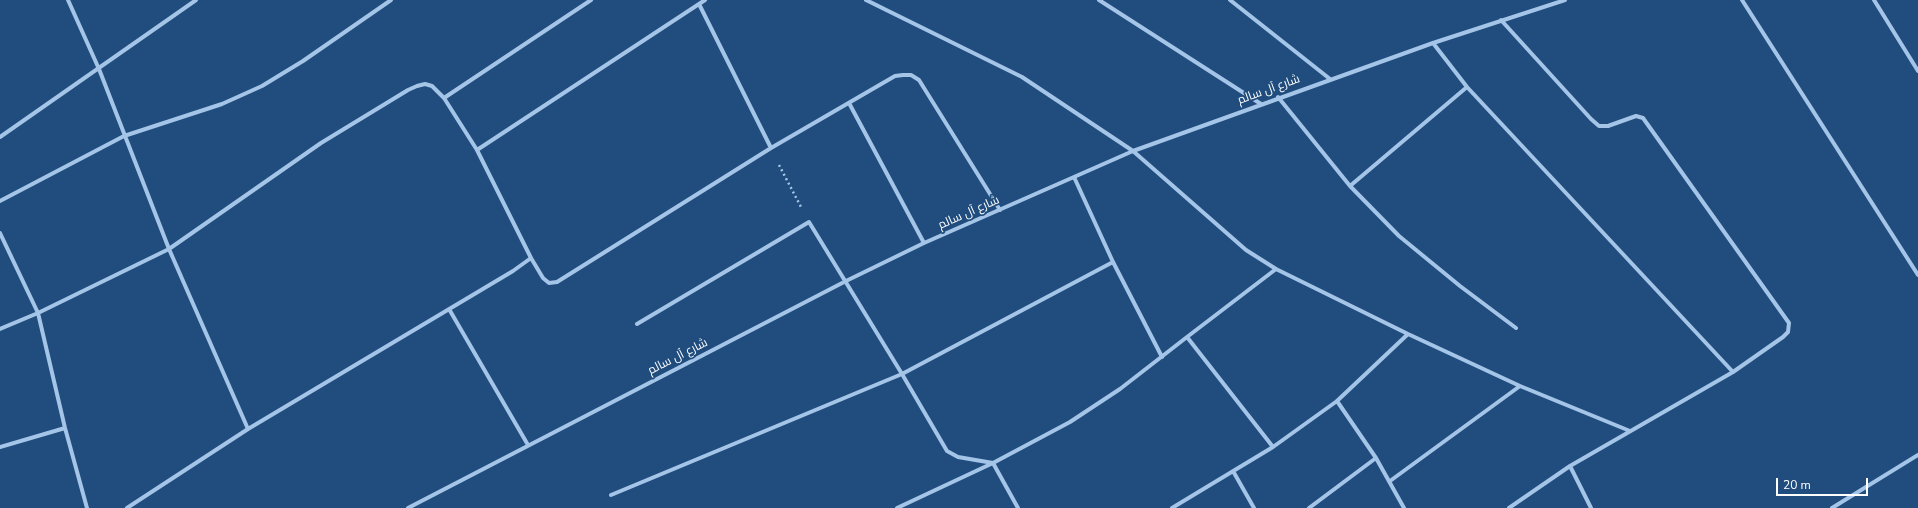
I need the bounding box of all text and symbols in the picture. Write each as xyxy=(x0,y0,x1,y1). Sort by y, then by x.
street label: شارع آل سالم xyxy=(1236,72,1302,108)
street label: شارع آل سالم xyxy=(936,193,1002,233)
street label: شارع آل سالم xyxy=(646,336,710,378)
scale bar xyxy=(1778,470,1870,496)
text: 20 m xyxy=(1783,477,1811,493)

